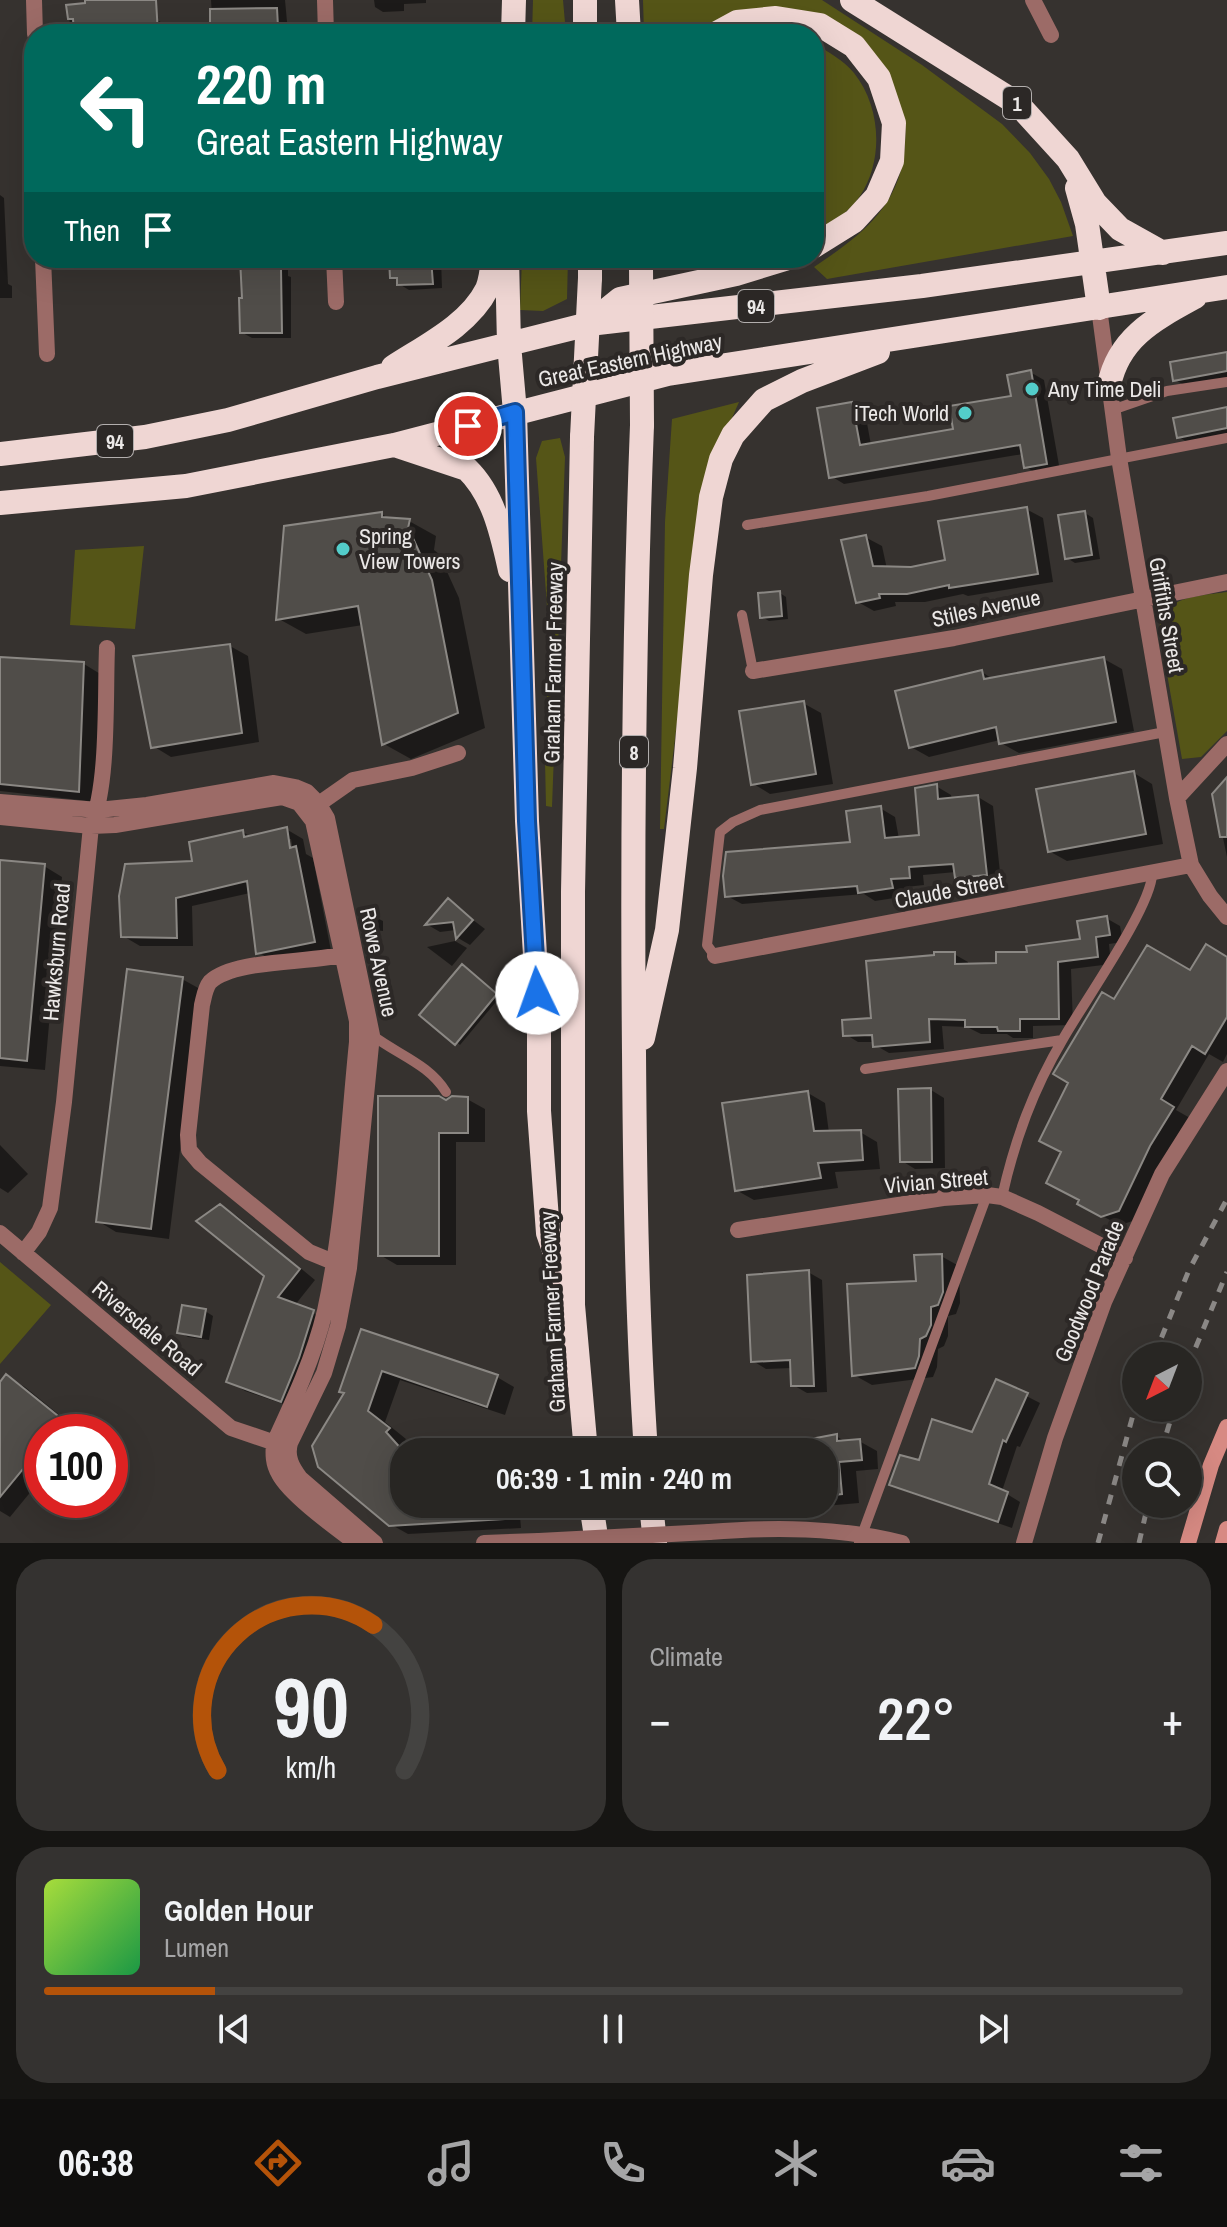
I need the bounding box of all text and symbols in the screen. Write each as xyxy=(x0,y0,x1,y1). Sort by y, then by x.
text: 220 m xyxy=(196,46,326,121)
icon: left xyxy=(64,56,168,160)
road number: 1 xyxy=(1003,87,1031,119)
text: Great Eastern Highway xyxy=(196,118,503,166)
icon: arrive xyxy=(136,208,180,252)
text: Then xyxy=(64,210,120,250)
road number: 94 xyxy=(738,290,774,322)
street label: Great Eastern Highway xyxy=(535,326,725,394)
place label: Any Time Deli xyxy=(1047,374,1162,404)
marker: Any Time Deli xyxy=(1023,380,1041,398)
pin xyxy=(434,392,502,460)
place label: iTech World xyxy=(854,398,949,428)
icon: arrive xyxy=(446,404,490,448)
marker: iTech World xyxy=(956,404,974,422)
road number: 94 xyxy=(97,425,133,457)
place label: Spring View Towers xyxy=(359,521,461,576)
marker: Spring View Towers xyxy=(334,540,352,558)
street label: Griffiths Street xyxy=(1142,555,1192,675)
street label: Graham Farmer Freeway xyxy=(536,562,570,764)
street label: Stiles Avenue xyxy=(929,582,1043,634)
road number: 8 xyxy=(620,736,648,768)
street label: Claude Street xyxy=(892,865,1006,915)
street label: Hawksburn Road xyxy=(35,882,77,1022)
street label: Rowe Avenue xyxy=(353,905,405,1019)
position arrow xyxy=(495,951,579,1035)
street label: Vivian Street xyxy=(883,1162,989,1200)
street label: Graham Farmer Freeway xyxy=(532,1211,572,1413)
street label: Goodwood Parade xyxy=(1047,1216,1131,1366)
street label: Riversdale Road xyxy=(86,1273,208,1383)
north arrow xyxy=(1122,1342,1202,1422)
map controls xyxy=(1122,1342,1202,1518)
speed limit sign: 100 xyxy=(24,1414,128,1518)
button: search xyxy=(1122,1438,1202,1518)
text: 06:39 · 1 min · 240 m xyxy=(496,1458,732,1498)
text: Climate xyxy=(650,1639,723,1674)
text: 90 xyxy=(273,1651,349,1763)
text: 22° xyxy=(877,1678,956,1759)
text: − xyxy=(650,1689,671,1749)
text: + xyxy=(1162,1689,1183,1749)
text: km/h xyxy=(285,1748,336,1787)
text: Golden Hour xyxy=(164,1890,313,1930)
text: Lumen xyxy=(164,1930,229,1965)
icon: previous xyxy=(212,2007,256,2051)
icon: pause xyxy=(591,2007,635,2051)
icon: next xyxy=(971,2007,1015,2051)
icon: directions xyxy=(250,2135,306,2191)
icon: music xyxy=(423,2135,479,2191)
icon: phone xyxy=(595,2135,651,2191)
icon: climate xyxy=(768,2135,824,2191)
icon: car xyxy=(940,2135,996,2191)
icon: filters xyxy=(1113,2135,1169,2191)
text: 06:38 xyxy=(58,2139,134,2187)

